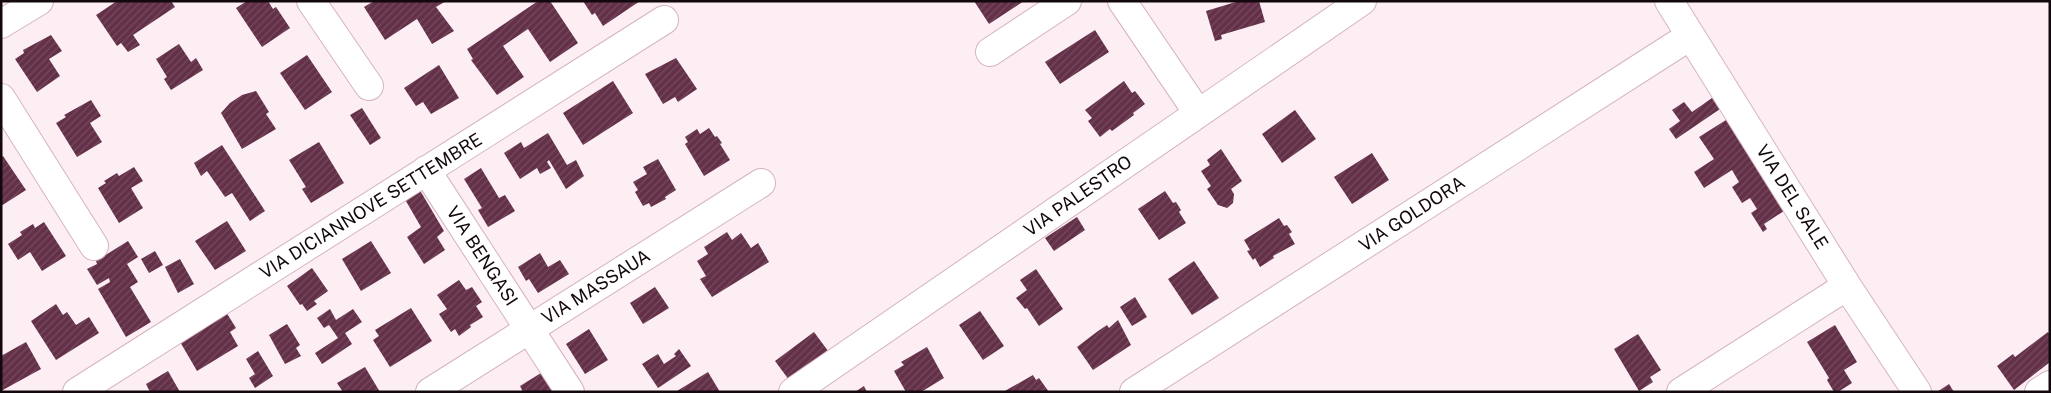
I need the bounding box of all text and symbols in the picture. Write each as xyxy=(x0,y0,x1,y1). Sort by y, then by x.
street label: VIA DICIANNOVE SETTEMBRE xyxy=(256,128,486,283)
street label: VIA DEL SALE xyxy=(1752,141,1833,253)
street label: VIA PALESTRO xyxy=(1020,151,1136,241)
street label: VIA GOLDORA xyxy=(1355,171,1469,256)
street label: VIA BENGASI xyxy=(442,202,522,309)
street label: VIA MASSAUA xyxy=(538,245,654,328)

